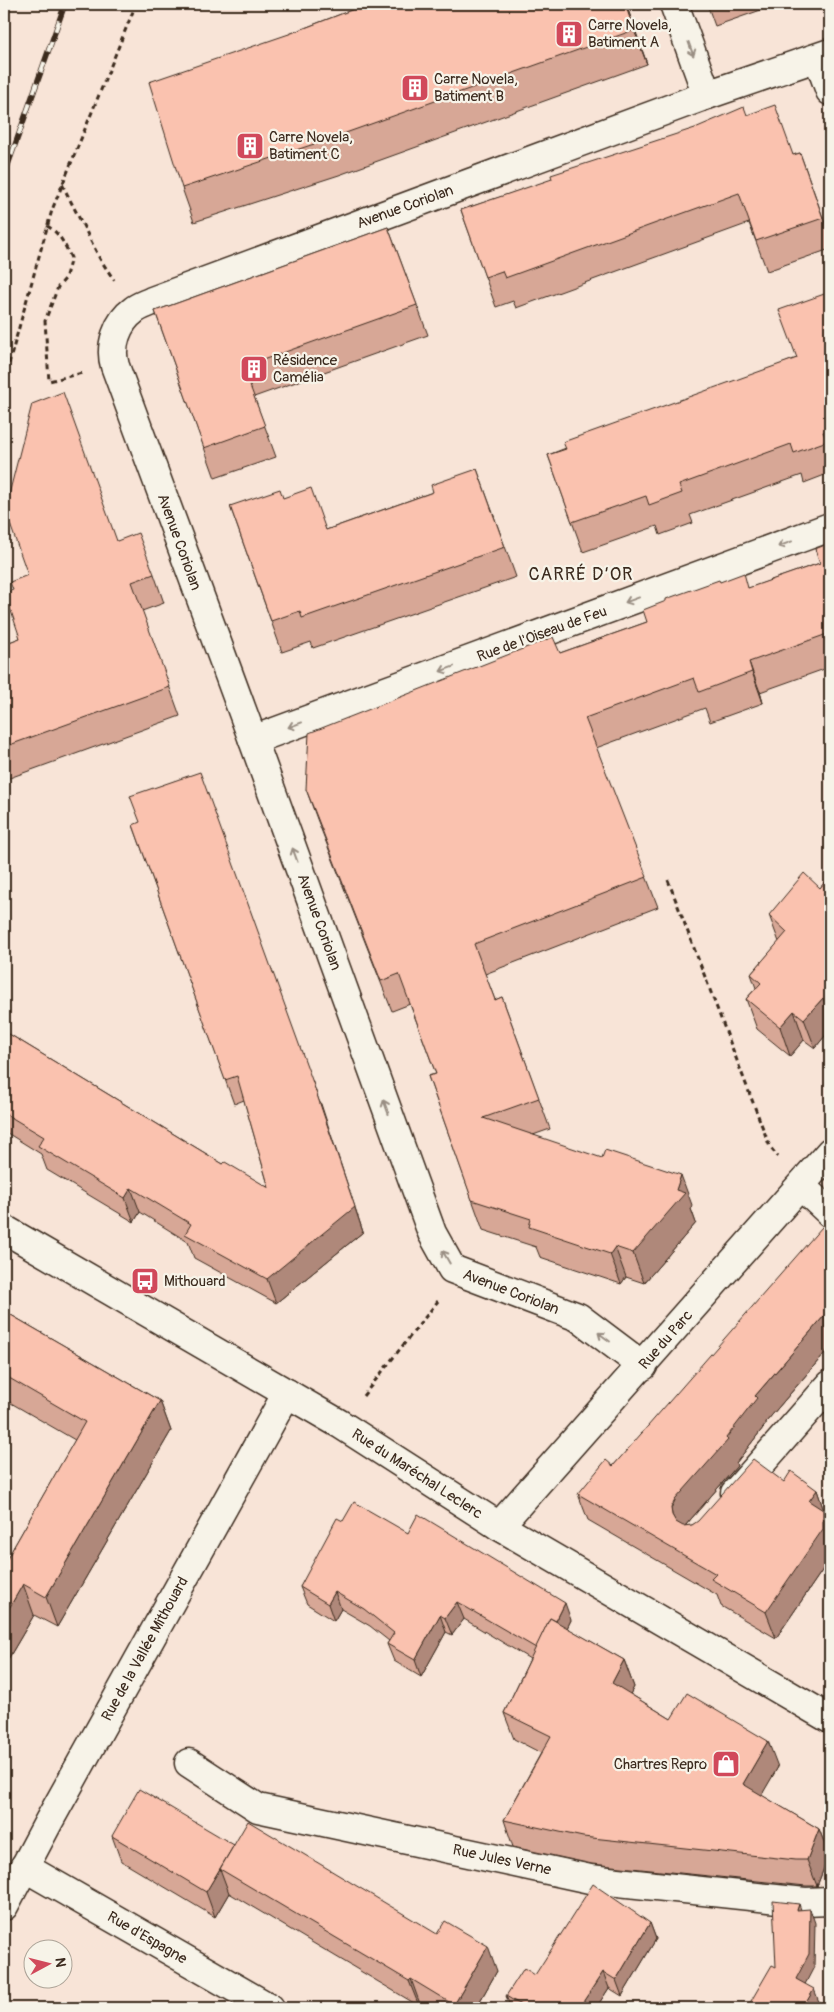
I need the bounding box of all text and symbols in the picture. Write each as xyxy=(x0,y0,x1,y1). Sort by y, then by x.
place label: Carre Novela, Batiment A xyxy=(588,16,672,52)
building icon: Carre Novela, Batiment A xyxy=(554,19,584,49)
one-way arrow xyxy=(686,41,696,57)
place label: Carre Novela, Batiment B xyxy=(434,70,518,106)
building icon: Carre Novela, Batiment B xyxy=(400,73,430,103)
place label: Carre Novela, Batiment C xyxy=(269,128,353,164)
building icon: Carre Novela, Batiment C xyxy=(235,131,265,161)
street label: Avenue Coriolan xyxy=(354,181,456,233)
place label: Résidence Camélia xyxy=(273,351,338,387)
building icon: Résidence Camélia xyxy=(239,354,269,384)
street label: Avenue Coriolan xyxy=(153,491,205,593)
one-way arrow xyxy=(777,540,793,549)
district label: CARRÉ D’OR xyxy=(528,563,634,586)
one-way arrow xyxy=(625,596,640,605)
street label: Rue de l'Oiseau de Feu xyxy=(474,602,610,666)
one-way arrow xyxy=(440,665,455,674)
one-way arrow xyxy=(287,721,303,730)
one-way arrow xyxy=(290,848,299,863)
street label: Avenue Coriolan xyxy=(293,871,345,973)
one-way arrow xyxy=(381,1099,390,1115)
one-way arrow xyxy=(441,1250,451,1265)
street label: Avenue Coriolan xyxy=(460,1265,562,1319)
bus stop icon: Mithouard xyxy=(130,1266,160,1296)
place label: Mithouard xyxy=(164,1272,226,1291)
street label: Rue du Parc xyxy=(635,1306,697,1374)
one-way arrow xyxy=(597,1332,611,1342)
street label: Rue du Maréchal Leclerc xyxy=(348,1425,486,1524)
street label: Rue de la Vallée Mithouard xyxy=(97,1574,193,1724)
shop icon: Chartres Repro xyxy=(711,1749,741,1779)
place label: Chartres Repro xyxy=(614,1755,707,1774)
street label: Rue Jules Verne xyxy=(451,1840,554,1880)
street label: Rue d'Espagne xyxy=(104,1907,191,1969)
north arrow xyxy=(22,1940,72,1990)
text: N xyxy=(51,1957,69,1968)

